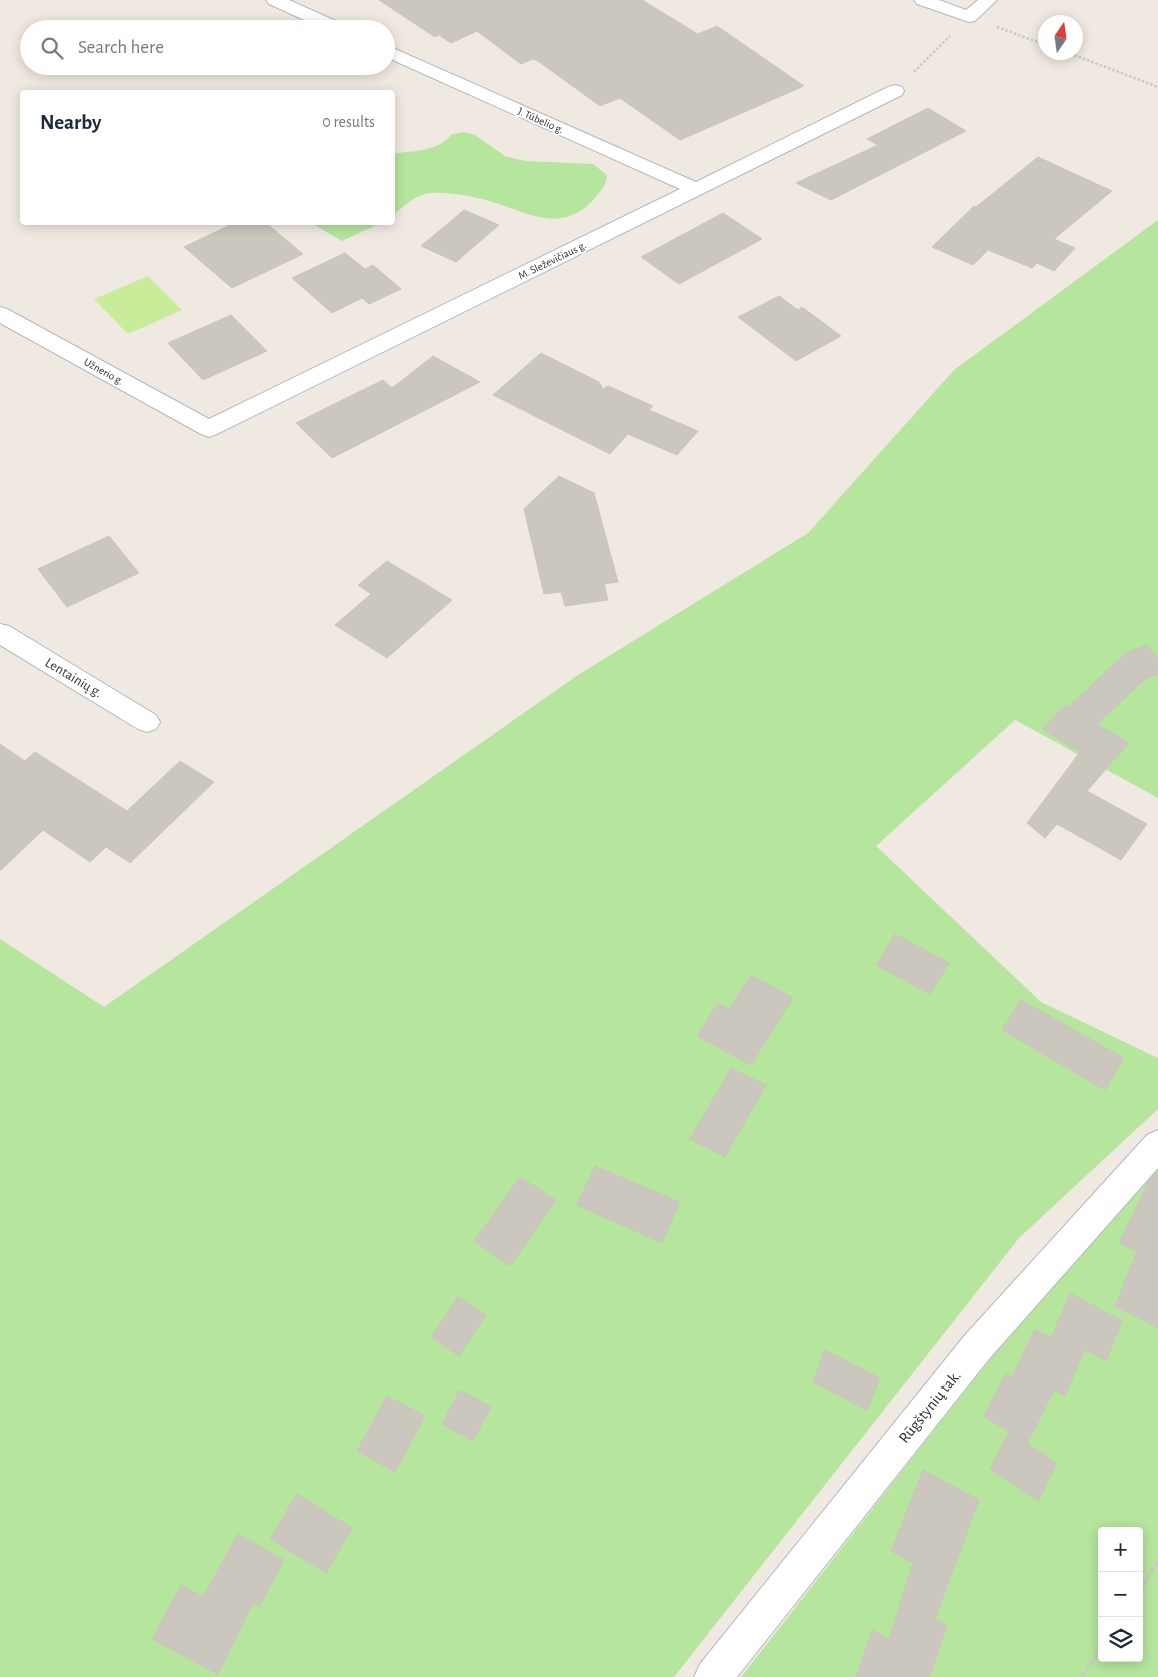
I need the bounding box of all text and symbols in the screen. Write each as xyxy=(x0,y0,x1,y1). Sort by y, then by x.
north arrow xyxy=(1038,15,1083,60)
search box xyxy=(20,20,395,75)
icon: search xyxy=(38,34,66,62)
text: Search here xyxy=(78,38,164,57)
street label: J. Tūbelio g. xyxy=(516,106,565,135)
text: Nearby xyxy=(40,112,101,133)
text: 0 results xyxy=(322,114,375,130)
street label: M. Sleževičiaus g. xyxy=(517,239,588,282)
street label: Užnerio g. xyxy=(82,356,125,387)
street label: Lentainių g. xyxy=(43,655,104,700)
street label: Rūgštynių tak. xyxy=(896,1367,965,1447)
map controls xyxy=(1098,1527,1143,1662)
button: + xyxy=(1098,1527,1143,1572)
button: − xyxy=(1098,1572,1143,1617)
button: layers xyxy=(1098,1617,1143,1662)

